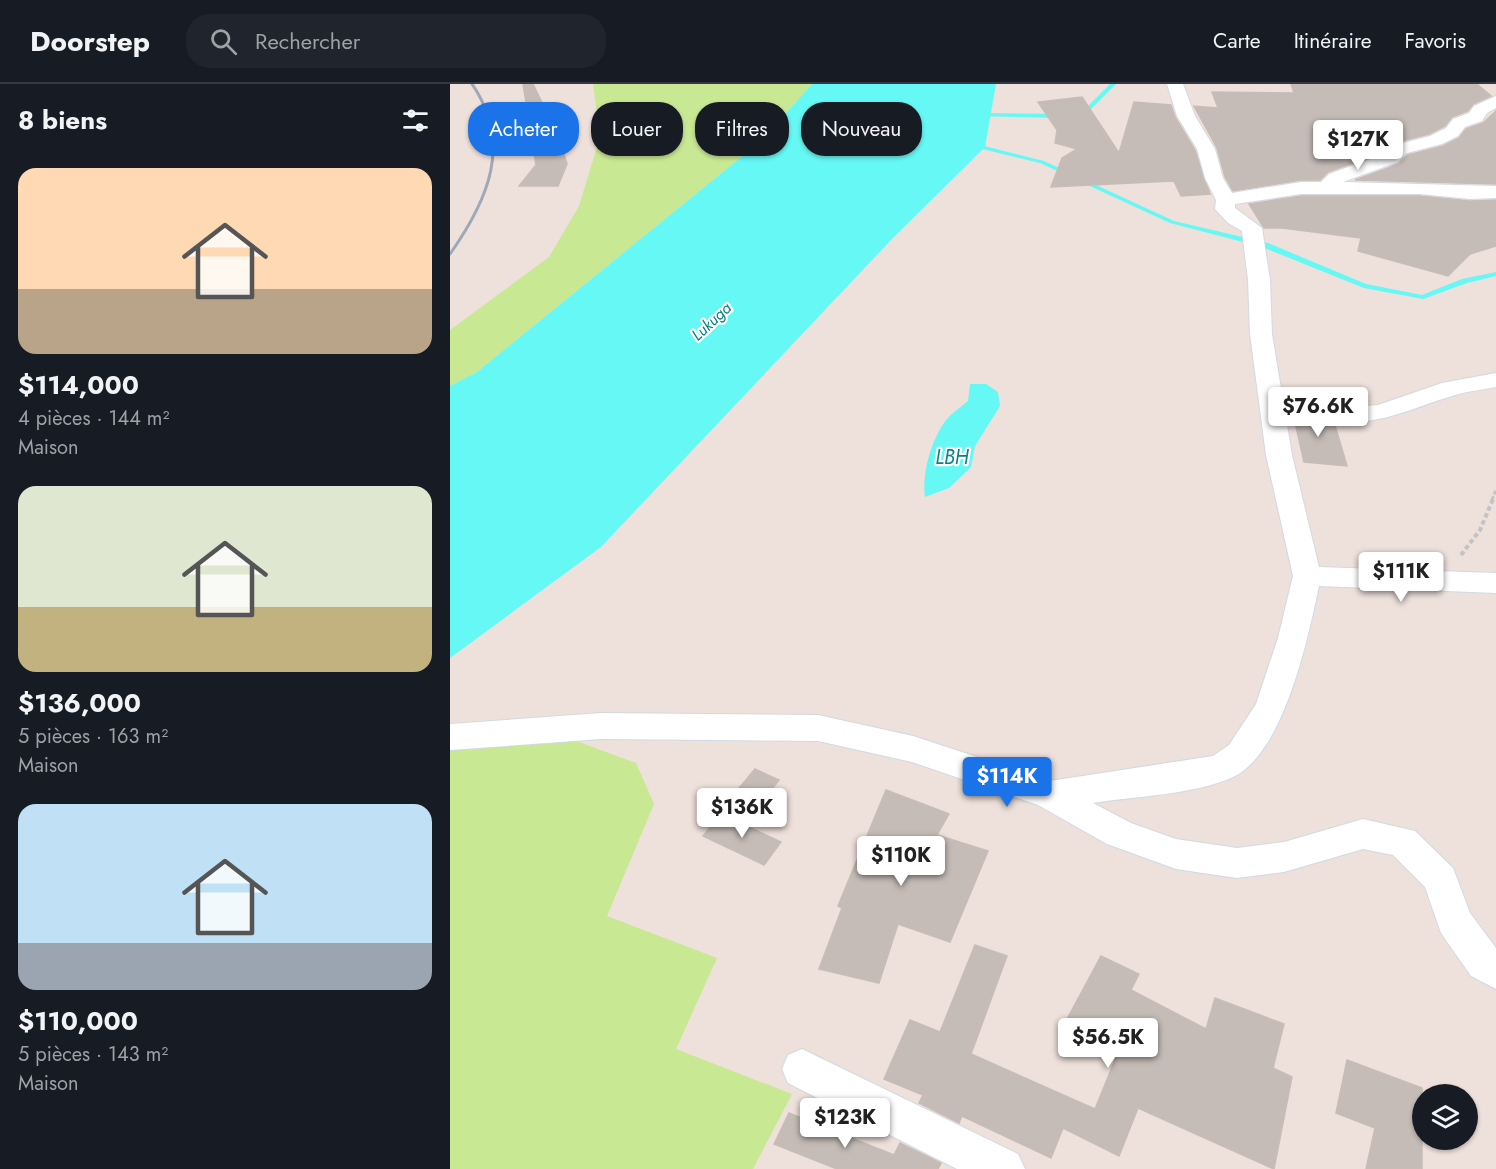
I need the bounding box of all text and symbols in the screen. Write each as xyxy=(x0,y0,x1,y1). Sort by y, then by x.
search box xyxy=(186,14,606,68)
text: Doorstep xyxy=(30,21,150,62)
icon: search xyxy=(207,25,240,58)
text: Rechercher xyxy=(255,25,360,57)
text: Carte xyxy=(1213,26,1261,56)
text: Itinéraire xyxy=(1294,26,1372,56)
text: Favoris xyxy=(1405,26,1466,56)
text: 8 biens xyxy=(18,101,107,139)
chip: Acheter xyxy=(468,102,579,156)
chip: Louer xyxy=(591,102,683,156)
chip: Filtres xyxy=(695,102,789,156)
chip: Nouveau xyxy=(801,102,922,156)
icon: filters xyxy=(399,104,432,137)
pin: $127K xyxy=(1316,120,1400,171)
text: $127K xyxy=(1327,125,1389,154)
icon: home xyxy=(171,207,279,315)
water label: Lukuga xyxy=(686,297,737,346)
text: $114,000 xyxy=(18,366,139,404)
pin: $76.6K xyxy=(1269,387,1367,438)
text: $76.6K xyxy=(1282,392,1354,421)
text: 4 pièces · 144 m² xyxy=(18,404,169,433)
text: Maison xyxy=(18,433,79,462)
water label: LBH xyxy=(935,443,970,472)
icon: home xyxy=(171,525,279,633)
pin: $111K xyxy=(1359,552,1443,603)
text: $111K xyxy=(1373,557,1429,586)
text: $136,000 xyxy=(18,684,141,722)
text: 5 pièces · 163 m² xyxy=(18,722,168,751)
text: Maison xyxy=(18,751,79,780)
pin: $114K xyxy=(965,757,1049,808)
text: $114K xyxy=(977,762,1037,791)
pin: $136K xyxy=(700,788,784,839)
text: $136K xyxy=(711,793,773,822)
pin: $110K xyxy=(859,836,943,887)
text: $110K xyxy=(871,841,931,870)
icon: home xyxy=(171,843,279,951)
text: $110,000 xyxy=(18,1002,138,1040)
pin: $56.5K xyxy=(1059,1018,1157,1069)
text: $56.5K xyxy=(1072,1023,1144,1052)
text: 5 pièces · 143 m² xyxy=(18,1040,168,1069)
text: Maison xyxy=(18,1069,79,1098)
map controls xyxy=(1412,1084,1478,1150)
button: layers xyxy=(1412,1084,1478,1150)
pin: $123K xyxy=(803,1098,887,1149)
text: $123K xyxy=(814,1103,876,1132)

